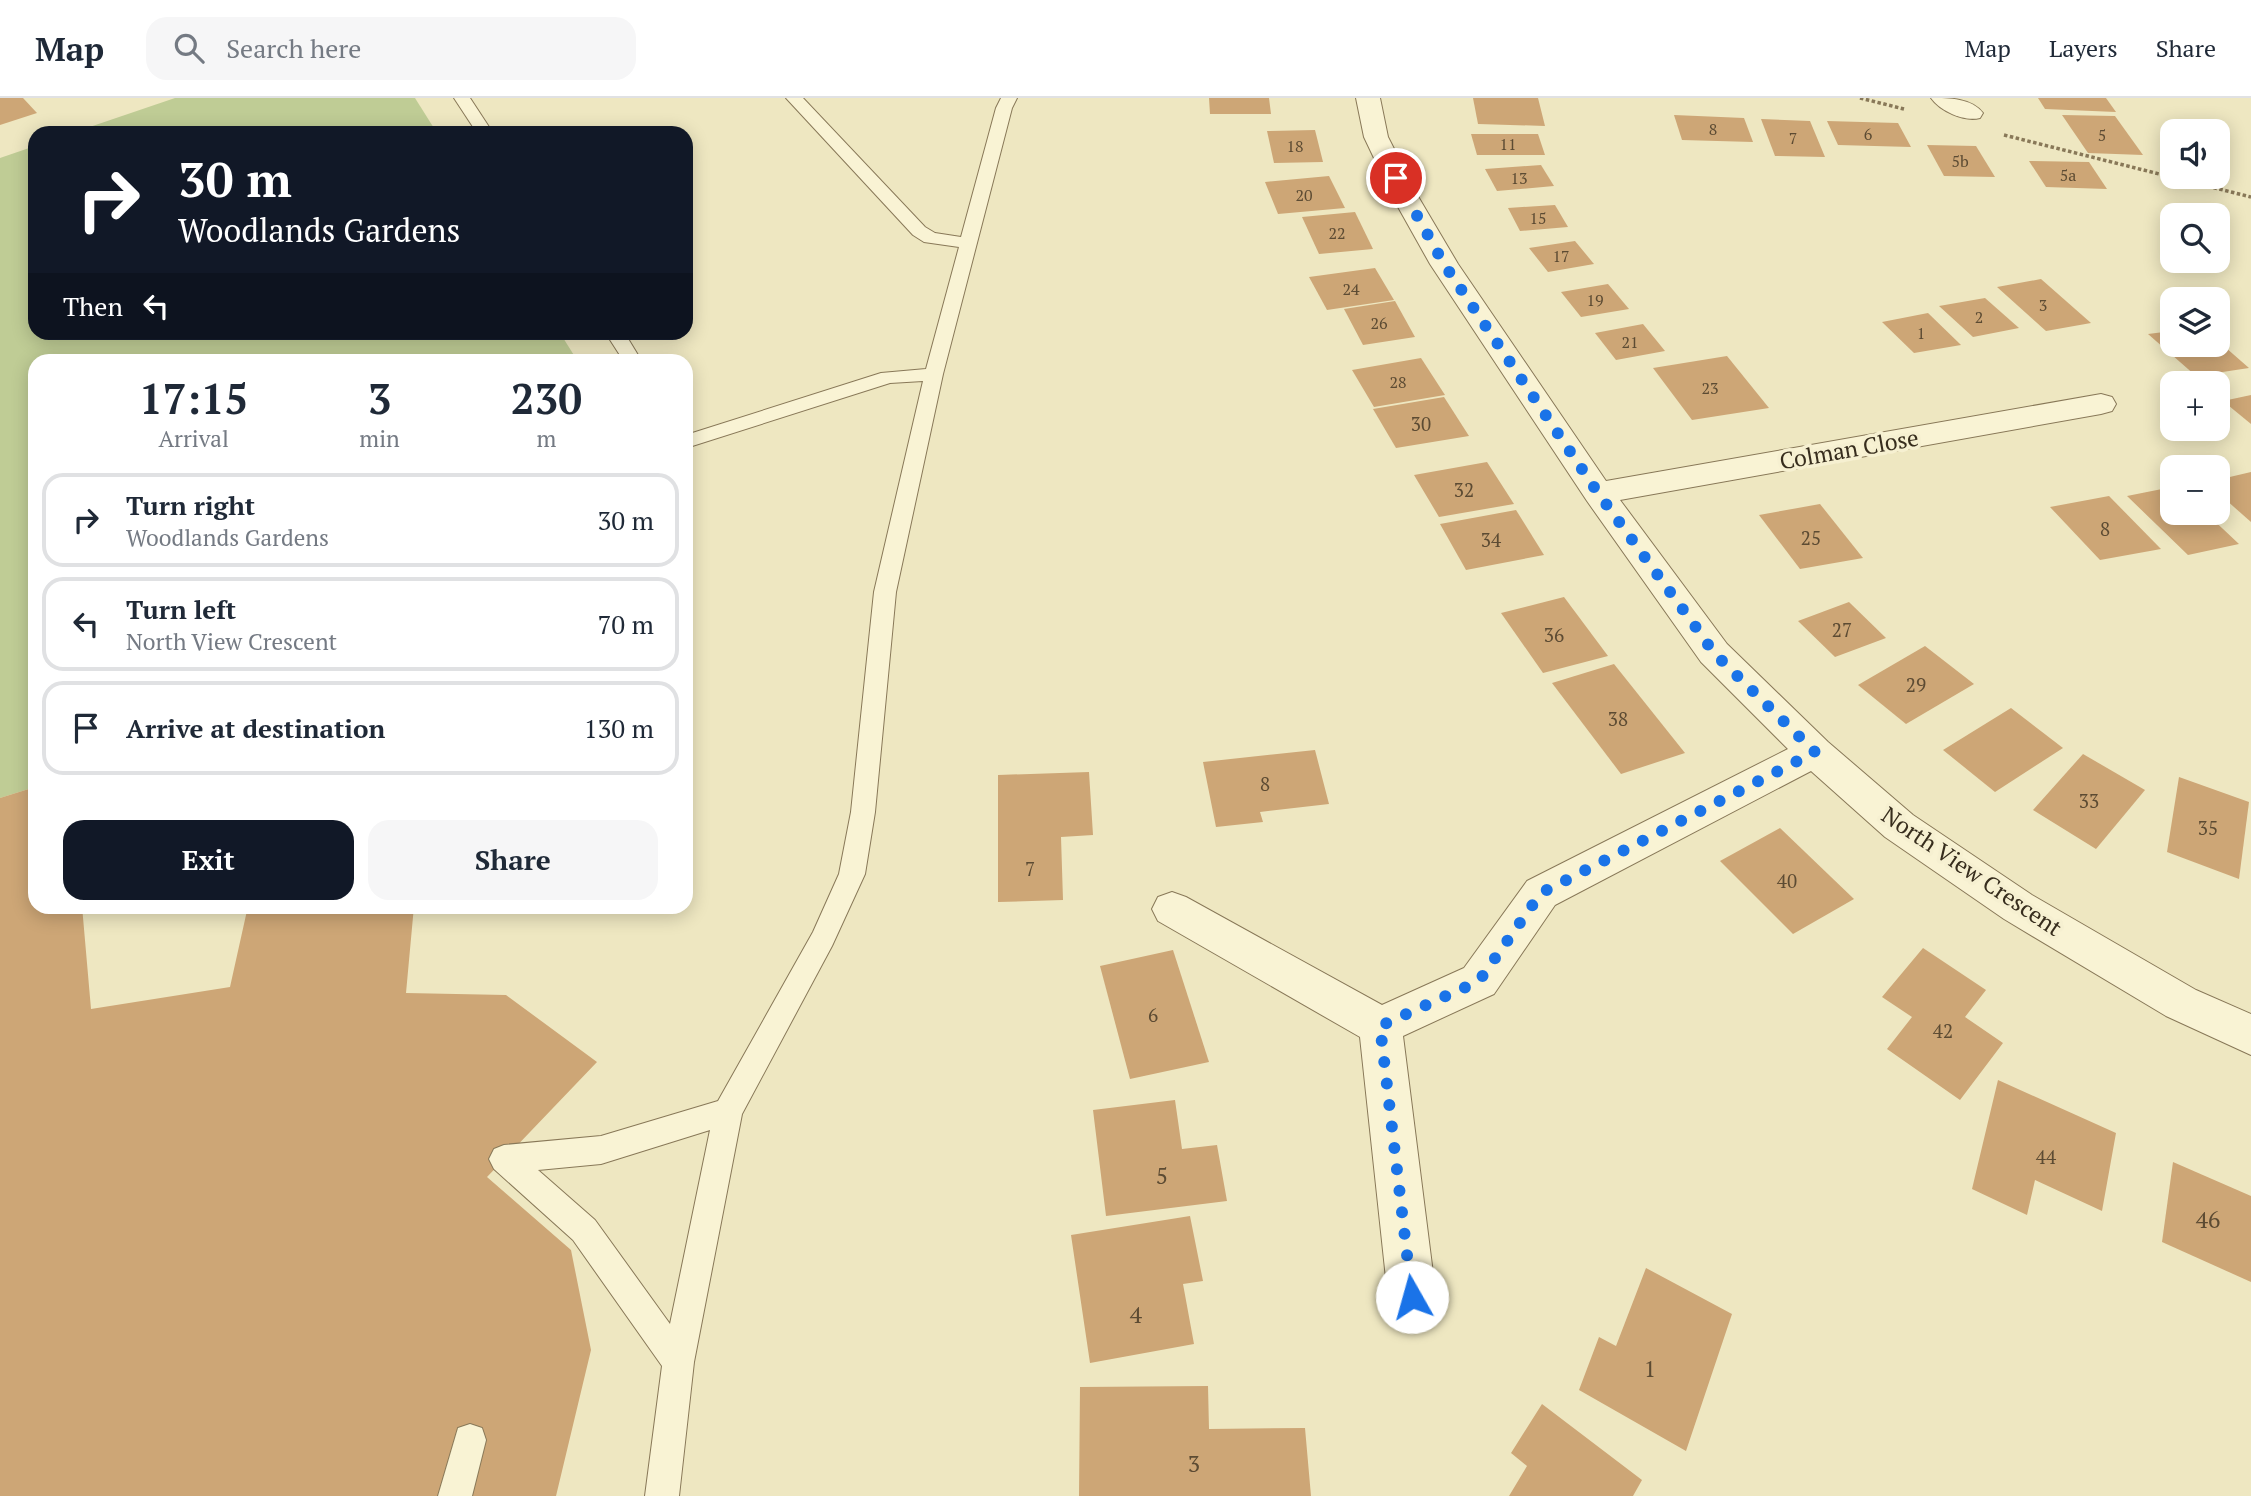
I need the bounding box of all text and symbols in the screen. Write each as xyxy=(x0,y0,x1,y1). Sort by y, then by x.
search box xyxy=(146,17,636,80)
text: Map xyxy=(35,27,104,70)
icon: search xyxy=(170,29,208,67)
text: Search here xyxy=(226,31,361,65)
text: Map xyxy=(1964,32,2011,64)
text: Layers xyxy=(2049,32,2118,64)
text: Share xyxy=(2156,32,2216,64)
house number: 8 xyxy=(1709,118,1717,140)
map controls xyxy=(2160,119,2230,525)
button: sound xyxy=(2160,119,2230,189)
house number: 6 xyxy=(1864,123,1873,145)
house number: 5 xyxy=(2098,124,2106,146)
house number: 7 xyxy=(1789,127,1797,149)
house number: 11 xyxy=(1499,133,1517,155)
house number: 18 xyxy=(1286,135,1304,157)
text: 30 m xyxy=(178,146,292,211)
pin xyxy=(1366,148,1426,208)
house number: 5b xyxy=(1951,150,1969,172)
icon: right xyxy=(63,154,154,245)
icon: arrive xyxy=(1377,159,1415,197)
house number: 5a xyxy=(2060,164,2076,186)
house number: 13 xyxy=(1510,167,1528,189)
house number: 20 xyxy=(1295,184,1313,206)
button: search xyxy=(2160,203,2230,273)
house number: 15 xyxy=(1529,207,1547,229)
text: Woodlands Gardens xyxy=(178,209,460,251)
house number: 22 xyxy=(1328,222,1346,244)
house number: 17 xyxy=(1552,245,1570,267)
house number: 24 xyxy=(1342,278,1360,300)
icon: left xyxy=(137,287,175,325)
button: layers xyxy=(2160,287,2230,357)
text: Then xyxy=(63,289,123,323)
house number: 19 xyxy=(1586,289,1604,311)
house number: 3 xyxy=(2039,294,2047,316)
house number: 2 xyxy=(1975,306,1983,328)
house number: 26 xyxy=(1370,312,1388,334)
house number: 1 xyxy=(1917,322,1925,344)
house number: 21 xyxy=(1621,331,1639,353)
text: 17:15 xyxy=(139,370,248,426)
text: 3 xyxy=(368,370,391,426)
text: 230 xyxy=(511,370,582,426)
house number: 28 xyxy=(1389,371,1407,393)
button: + xyxy=(2160,371,2230,441)
house number: 23 xyxy=(1701,377,1719,399)
house number: 30 xyxy=(1411,411,1431,436)
street label: Colman Close xyxy=(1777,422,1921,476)
text: Arrival xyxy=(158,423,229,454)
text: min xyxy=(359,423,400,454)
text: m xyxy=(536,423,556,454)
button: − xyxy=(2160,455,2230,525)
house number: 32 xyxy=(1454,477,1474,502)
text: Turn right xyxy=(126,488,255,522)
icon: right xyxy=(67,501,105,539)
text: 30 m xyxy=(598,503,654,537)
house number: 8 xyxy=(2100,516,2110,541)
text: Woodlands Gardens xyxy=(126,522,329,553)
house number: 25 xyxy=(1801,525,1821,550)
house number: 34 xyxy=(1481,527,1502,552)
text: Turn left xyxy=(126,592,236,626)
icon: left xyxy=(67,605,105,643)
text: 70 m xyxy=(598,607,654,641)
house number: 27 xyxy=(1832,617,1852,642)
house number: 36 xyxy=(1544,622,1564,647)
text: North View Crescent xyxy=(126,626,337,657)
house number: 29 xyxy=(1906,672,1926,697)
house number: 38 xyxy=(1608,706,1628,731)
icon: arrive xyxy=(67,709,105,747)
text: Arrive at destination xyxy=(126,711,385,745)
text: 130 m xyxy=(584,711,654,745)
house number: 8 xyxy=(1260,771,1270,796)
house number: 33 xyxy=(2079,788,2099,813)
street label: North View Crescent xyxy=(1876,799,2069,943)
house number: 35 xyxy=(2198,815,2218,840)
button: Exit xyxy=(63,820,354,900)
button: Share xyxy=(368,820,658,900)
house number: 7 xyxy=(1025,856,1035,881)
house number: 40 xyxy=(1777,868,1797,893)
house number: 6 xyxy=(1148,1002,1158,1027)
house number: 42 xyxy=(1933,1018,1953,1043)
house number: 44 xyxy=(2036,1144,2057,1169)
house number: 5 xyxy=(1156,1160,1168,1191)
house number: 46 xyxy=(2196,1204,2220,1235)
position arrow xyxy=(1375,1260,1449,1334)
house number: 4 xyxy=(1130,1299,1143,1330)
house number: 1 xyxy=(1644,1353,1656,1384)
house number: 3 xyxy=(1188,1448,1200,1479)

